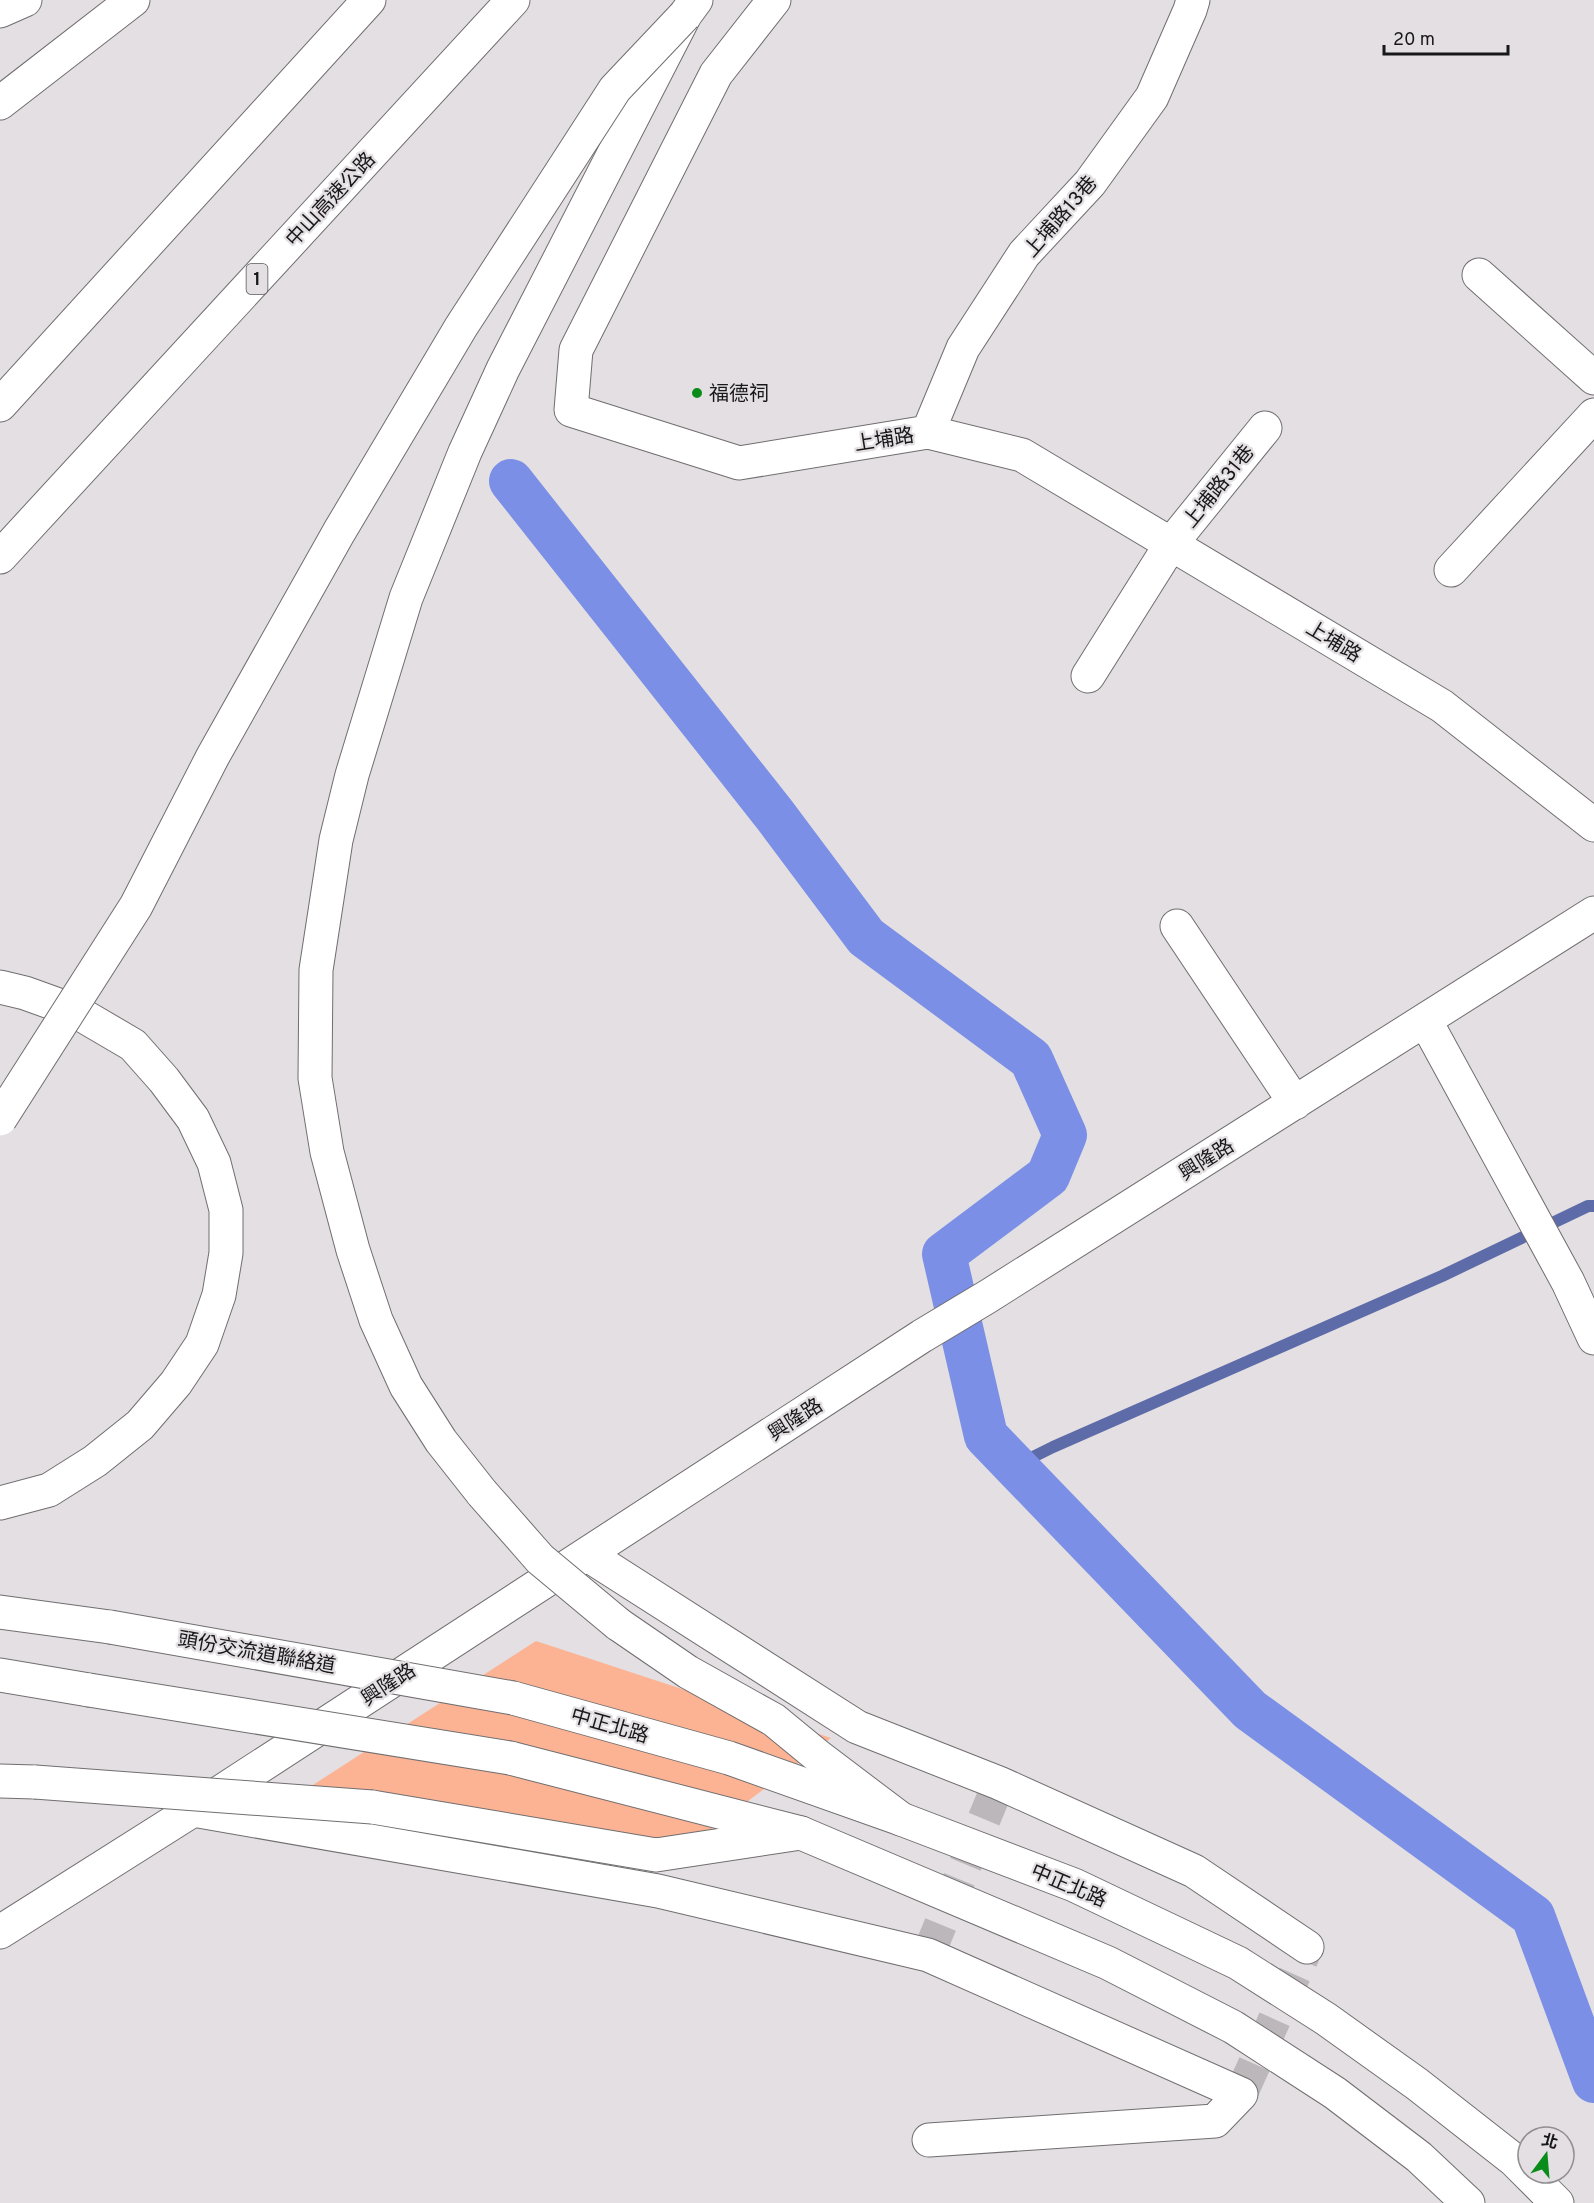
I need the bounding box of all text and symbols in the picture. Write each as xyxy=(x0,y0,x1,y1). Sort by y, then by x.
scale bar xyxy=(1384,18,1508,56)
text: 20 m xyxy=(1393,29,1435,52)
street label: 中山高速公路 xyxy=(281,148,382,253)
street label: 上埔路13巷 xyxy=(1019,171,1104,263)
road number: 1 xyxy=(246,264,268,294)
place label: 福德祠 xyxy=(709,382,769,408)
marker: 福德祠 xyxy=(690,386,704,400)
street label: 上埔路 xyxy=(853,423,916,459)
street label: 上埔路31巷 xyxy=(1178,440,1261,534)
street label: 上埔路 xyxy=(1301,616,1365,669)
street label: 興隆路 xyxy=(1175,1134,1239,1188)
street label: 興隆路 xyxy=(764,1393,828,1448)
street label: 頭份交流道聯絡道 xyxy=(176,1627,338,1681)
street label: 興隆路 xyxy=(357,1658,421,1713)
street label: 中正北路 xyxy=(567,1703,651,1750)
street label: 中正北路 xyxy=(1026,1859,1110,1914)
north arrow xyxy=(1516,2125,1576,2185)
text: 北 xyxy=(1539,2131,1560,2154)

